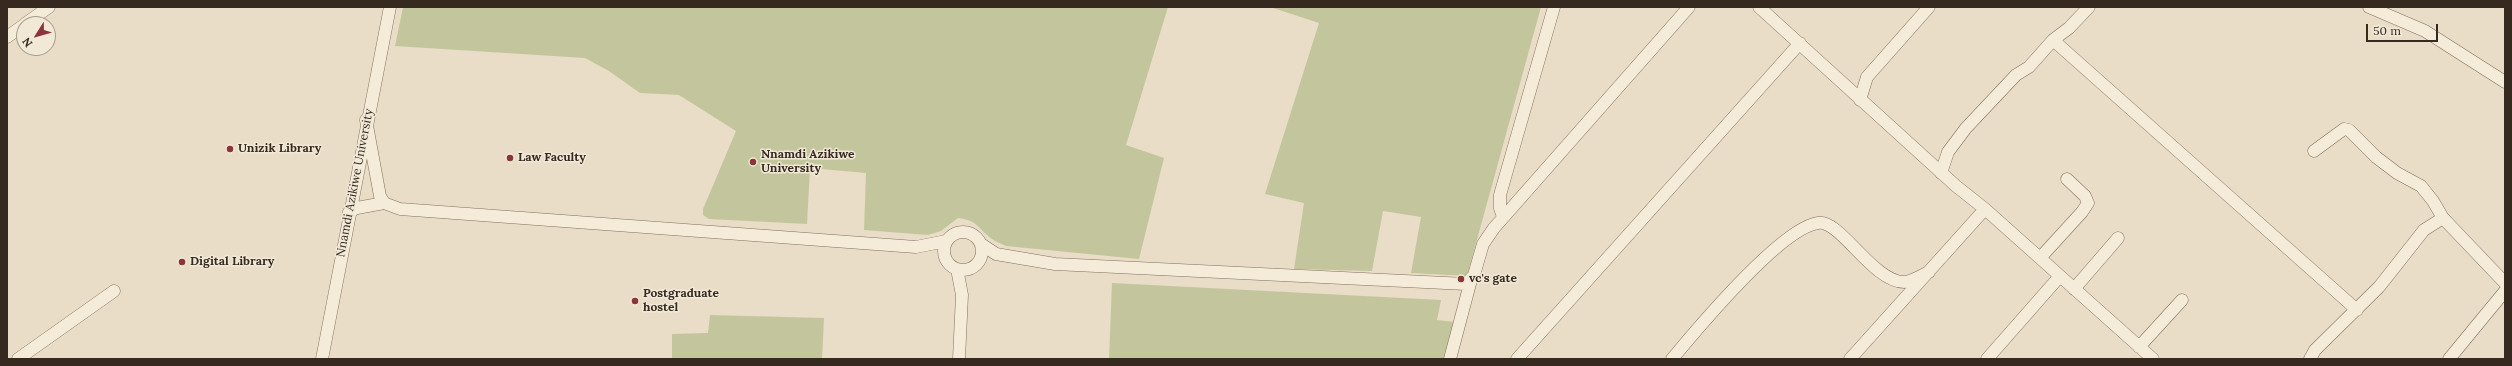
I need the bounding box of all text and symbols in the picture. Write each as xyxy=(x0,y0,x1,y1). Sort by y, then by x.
north arrow xyxy=(16,16,56,56)
scale bar xyxy=(2368,16,2440,42)
text: 50 m xyxy=(2373,23,2401,38)
text: N xyxy=(19,35,35,50)
street label: Nnamdi Azikiwe University xyxy=(334,108,376,258)
place label: Unizik Library xyxy=(238,142,321,156)
marker: Unizik Library xyxy=(225,144,235,154)
place label: Nnamdi Azikiwe University xyxy=(761,148,855,176)
place label: Law Faculty xyxy=(518,151,586,165)
marker: Law Faculty xyxy=(505,153,515,163)
marker: Nnamdi Azikiwe University xyxy=(748,157,758,167)
place label: Digital Library xyxy=(190,255,274,269)
marker: Digital Library xyxy=(177,257,187,267)
place label: vc's gate xyxy=(1469,272,1517,286)
marker: vc's gate xyxy=(1456,274,1466,284)
place label: Postgraduate hostel xyxy=(643,287,719,315)
marker: Postgraduate hostel xyxy=(630,296,640,306)

